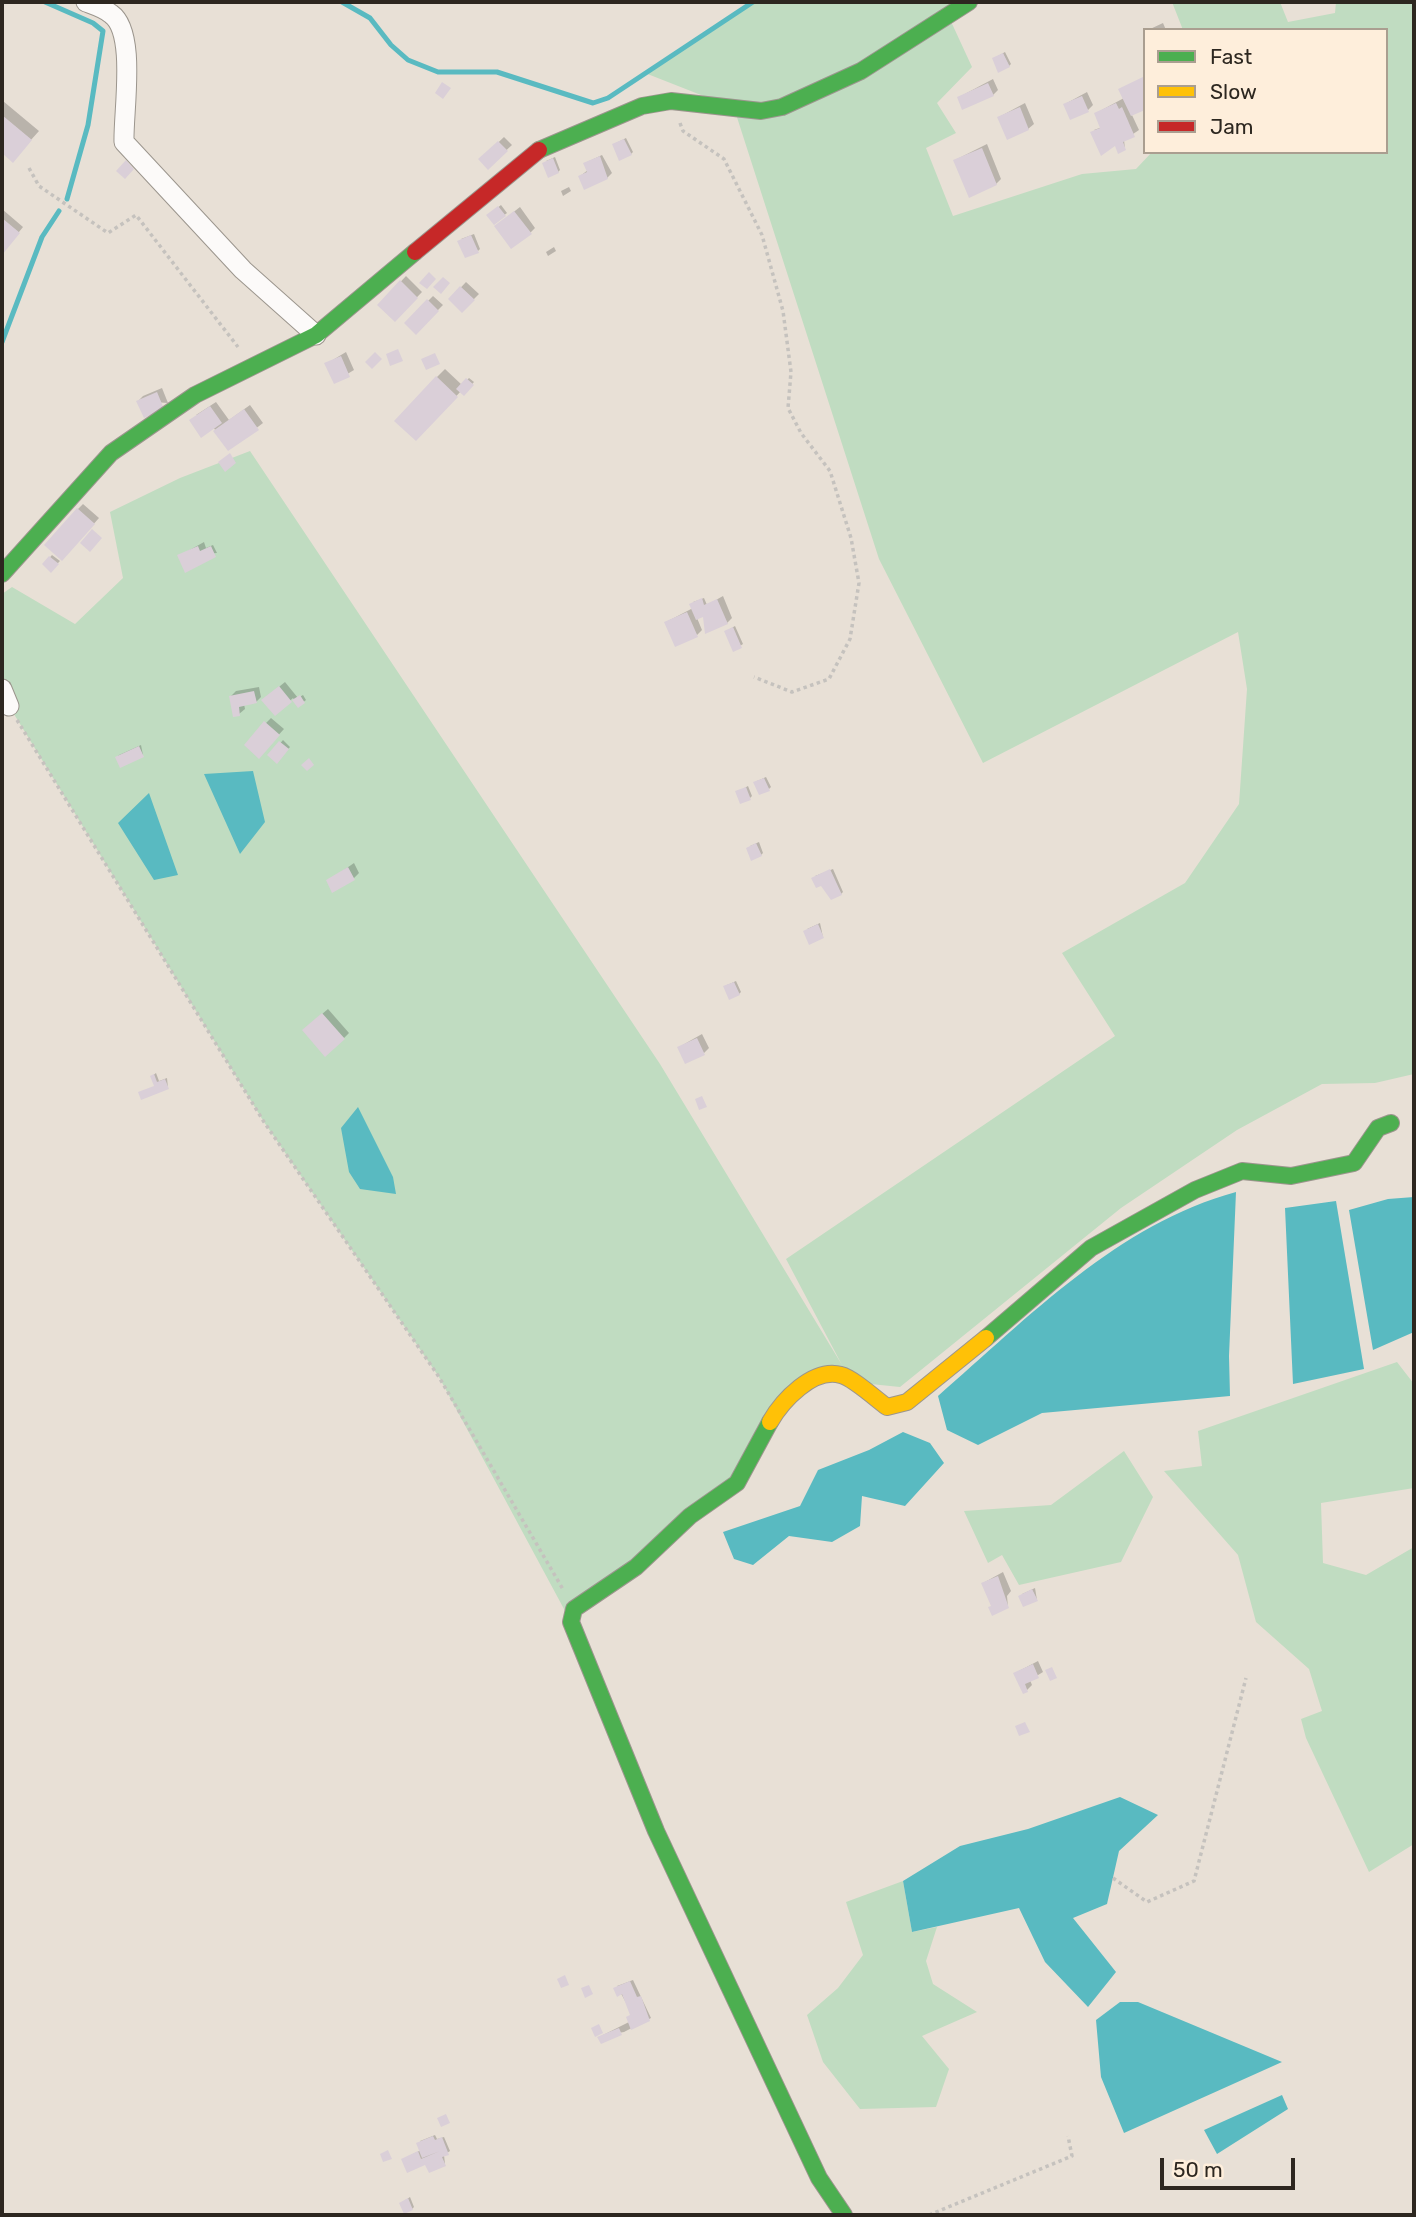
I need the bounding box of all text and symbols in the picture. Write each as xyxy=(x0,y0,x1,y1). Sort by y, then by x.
legend xyxy=(1143,28,1388,154)
text: Fast xyxy=(1210,44,1252,69)
text: Slow xyxy=(1210,79,1257,104)
text: Jam xyxy=(1210,114,1254,139)
scale bar xyxy=(1164,2144,1299,2188)
text: 50 m xyxy=(1173,2157,1223,2182)

